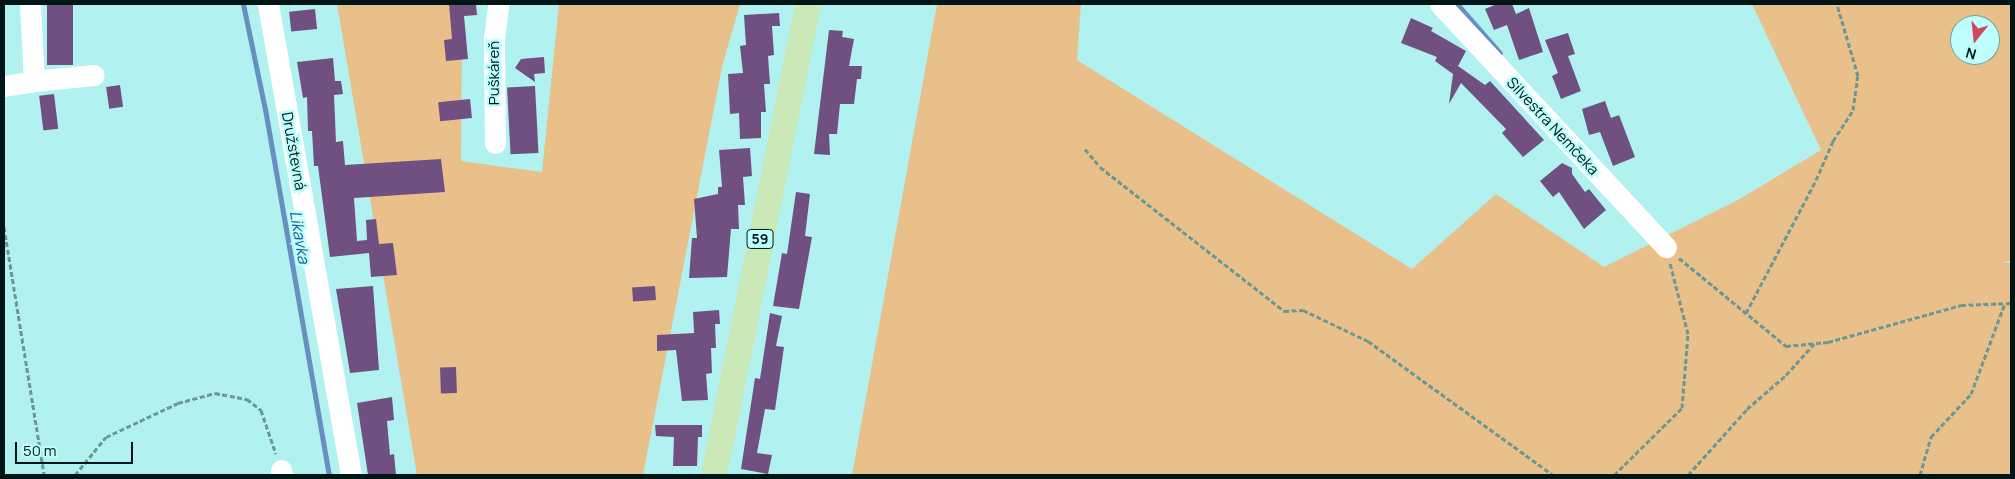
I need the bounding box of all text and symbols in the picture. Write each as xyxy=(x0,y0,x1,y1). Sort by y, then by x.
north arrow xyxy=(1950,15,2000,65)
street label: Puškáreň xyxy=(485,41,503,105)
text: N xyxy=(1964,43,1978,64)
street label: Silvestra Nemčeka xyxy=(1503,74,1603,178)
street label: Družstevná xyxy=(278,110,310,192)
water label: Likavka xyxy=(286,209,314,265)
road number: 59 xyxy=(746,228,774,250)
scale bar xyxy=(18,432,135,464)
text: 50 m xyxy=(23,440,57,461)

